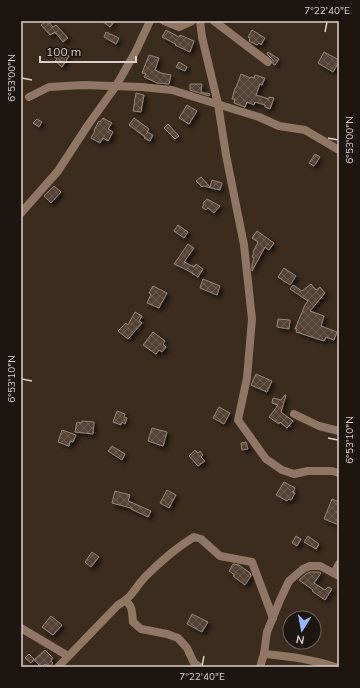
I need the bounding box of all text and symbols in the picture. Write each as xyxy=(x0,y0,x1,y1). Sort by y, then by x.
text: 7°22'40"E xyxy=(304,4,350,17)
scale bar xyxy=(40,38,136,64)
text: 100 m xyxy=(46,44,81,59)
text: 6°53'00"N xyxy=(5,54,18,102)
text: 6°53'00"N xyxy=(343,116,356,164)
text: 6°53'10"N xyxy=(5,355,18,403)
text: 6°53'10"N xyxy=(343,416,356,464)
north arrow xyxy=(282,610,322,650)
text: N xyxy=(295,632,306,647)
text: 7°22'40"E xyxy=(179,670,225,683)

